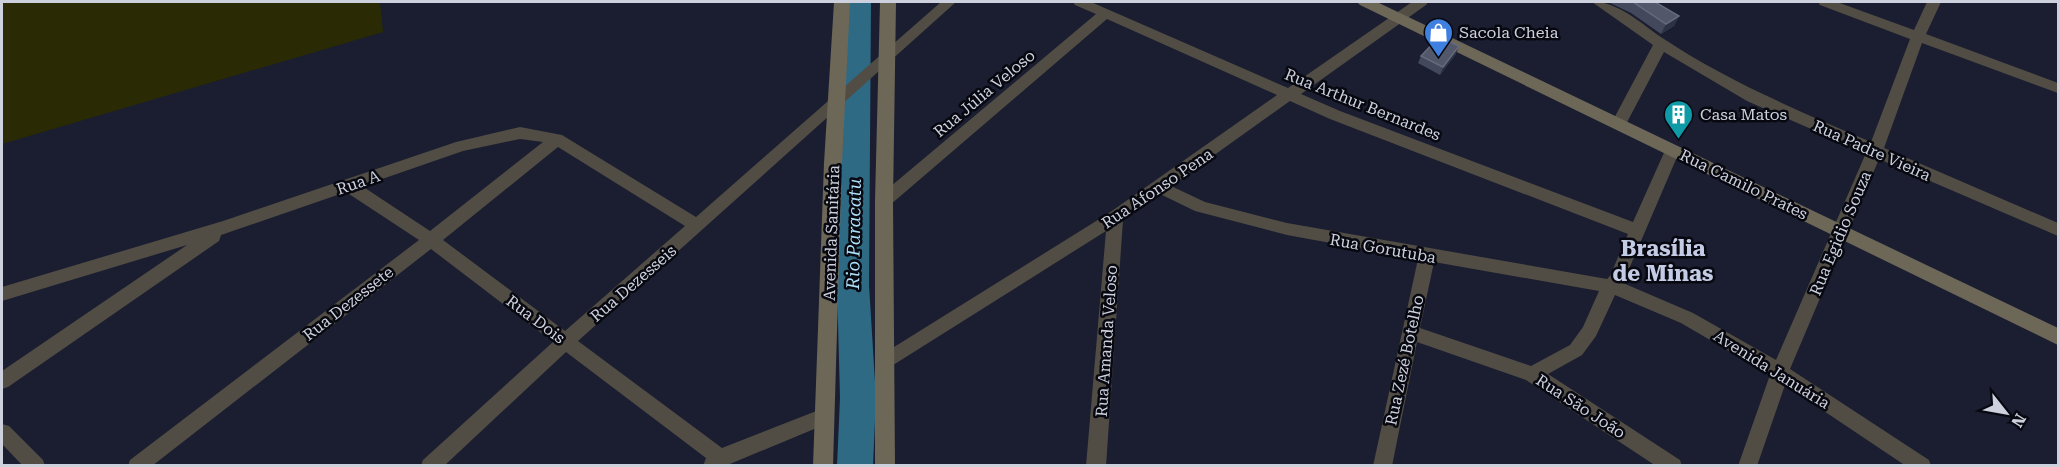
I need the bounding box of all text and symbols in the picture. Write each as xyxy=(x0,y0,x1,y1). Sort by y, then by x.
shop icon: Sacola Cheia xyxy=(1422,16,1454,58)
place label: Sacola Cheia xyxy=(1459,23,1559,42)
street label: Rua Júlia Veloso xyxy=(930,45,1039,141)
street label: Rua Arthur Bernardes xyxy=(1282,64,1444,145)
building icon: Casa Matos xyxy=(1663,98,1695,140)
place label: Casa Matos xyxy=(1700,105,1788,124)
street label: Rua Padre Vieira xyxy=(1810,116,1934,185)
street label: Rua Afonso Pena xyxy=(1098,144,1217,233)
street label: Rua Camilo Prates xyxy=(1677,145,1811,224)
street label: Avenida Sanitária xyxy=(820,164,843,301)
street label: Rua A xyxy=(334,166,383,199)
street label: Rua Egidio Souza xyxy=(1806,168,1875,298)
water label: Rio Paracatu xyxy=(842,178,865,291)
street label: Rua Gorutuba xyxy=(1328,230,1438,267)
district label: Brasília de Minas xyxy=(1613,236,1713,286)
street label: Rua Dezesseis xyxy=(587,241,680,326)
street label: Rua Dezessete xyxy=(299,262,397,345)
street label: Rua Amanda Veloso xyxy=(1092,264,1121,418)
street label: Rua Dois xyxy=(503,291,569,348)
street label: Rua Zezé Botelho xyxy=(1381,293,1428,427)
street label: Avenida Januária xyxy=(1710,326,1834,413)
street label: Rua São João xyxy=(1532,370,1629,442)
north arrow xyxy=(1976,383,2036,443)
text: N xyxy=(2007,410,2030,431)

